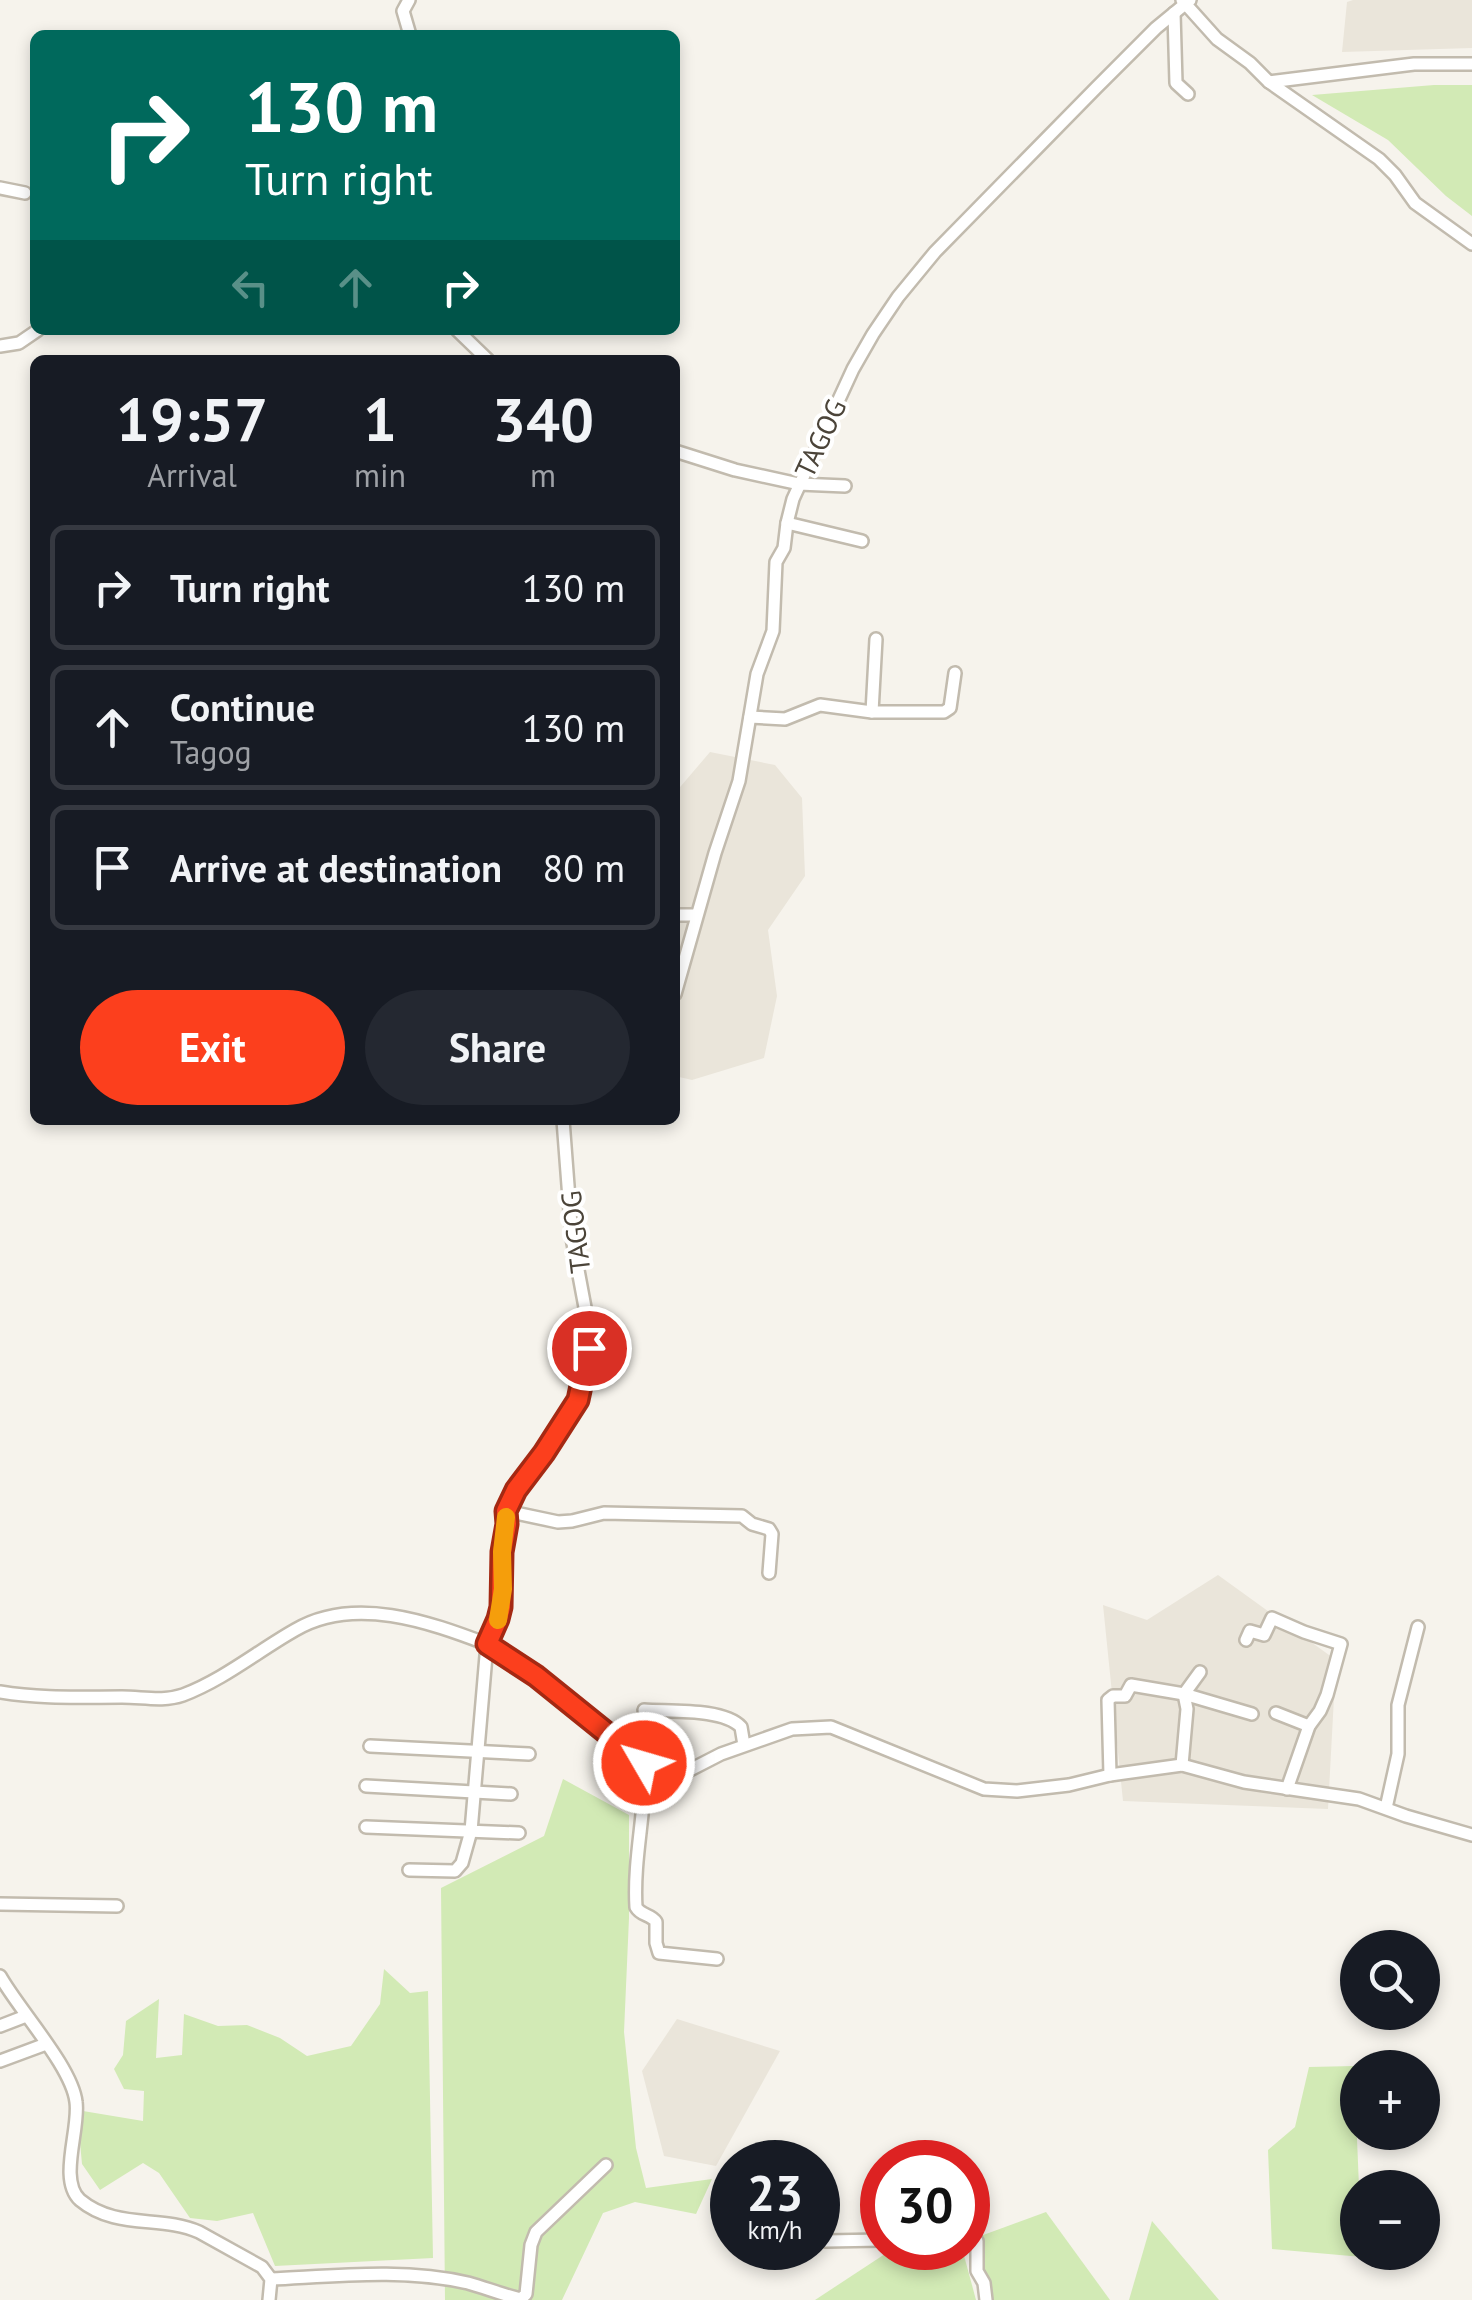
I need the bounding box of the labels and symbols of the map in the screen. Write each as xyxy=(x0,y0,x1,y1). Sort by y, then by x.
street label: TAGOG xyxy=(786,393,854,483)
street label: TAGOG xyxy=(552,1189,598,1275)
pin xyxy=(547,1306,632,1391)
position arrow xyxy=(592,1711,696,1815)
speed limit sign: 30 xyxy=(860,2140,990,2270)

